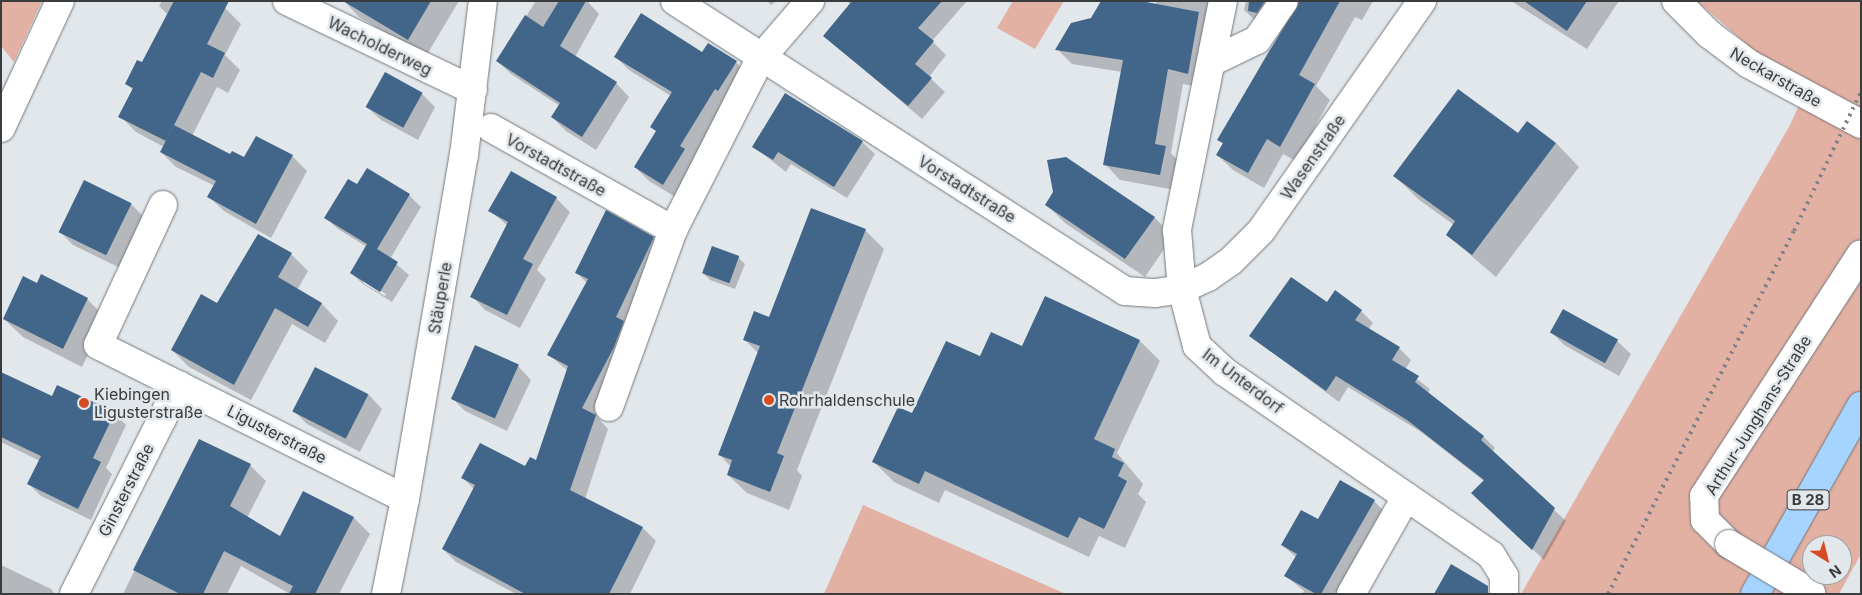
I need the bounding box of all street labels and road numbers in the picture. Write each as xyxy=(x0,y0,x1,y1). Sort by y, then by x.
street label: Wacholderweg xyxy=(325,13,435,79)
street label: Neckarstraße xyxy=(1727,43,1825,111)
street label: Wasenstraße xyxy=(1277,111,1349,203)
street label: Vorstadtstraße xyxy=(503,130,609,200)
street label: Vorstadtstraße xyxy=(915,151,1019,227)
street label: Stäuperle xyxy=(424,261,456,335)
street label: Arthur-Junghans-Straße xyxy=(1701,332,1815,498)
street label: Im Unterdorf xyxy=(1199,344,1287,418)
street label: Ligusterstraße xyxy=(224,401,330,467)
street label: Ginsterstraße xyxy=(94,440,158,540)
road number: B 28 xyxy=(1786,488,1830,512)

